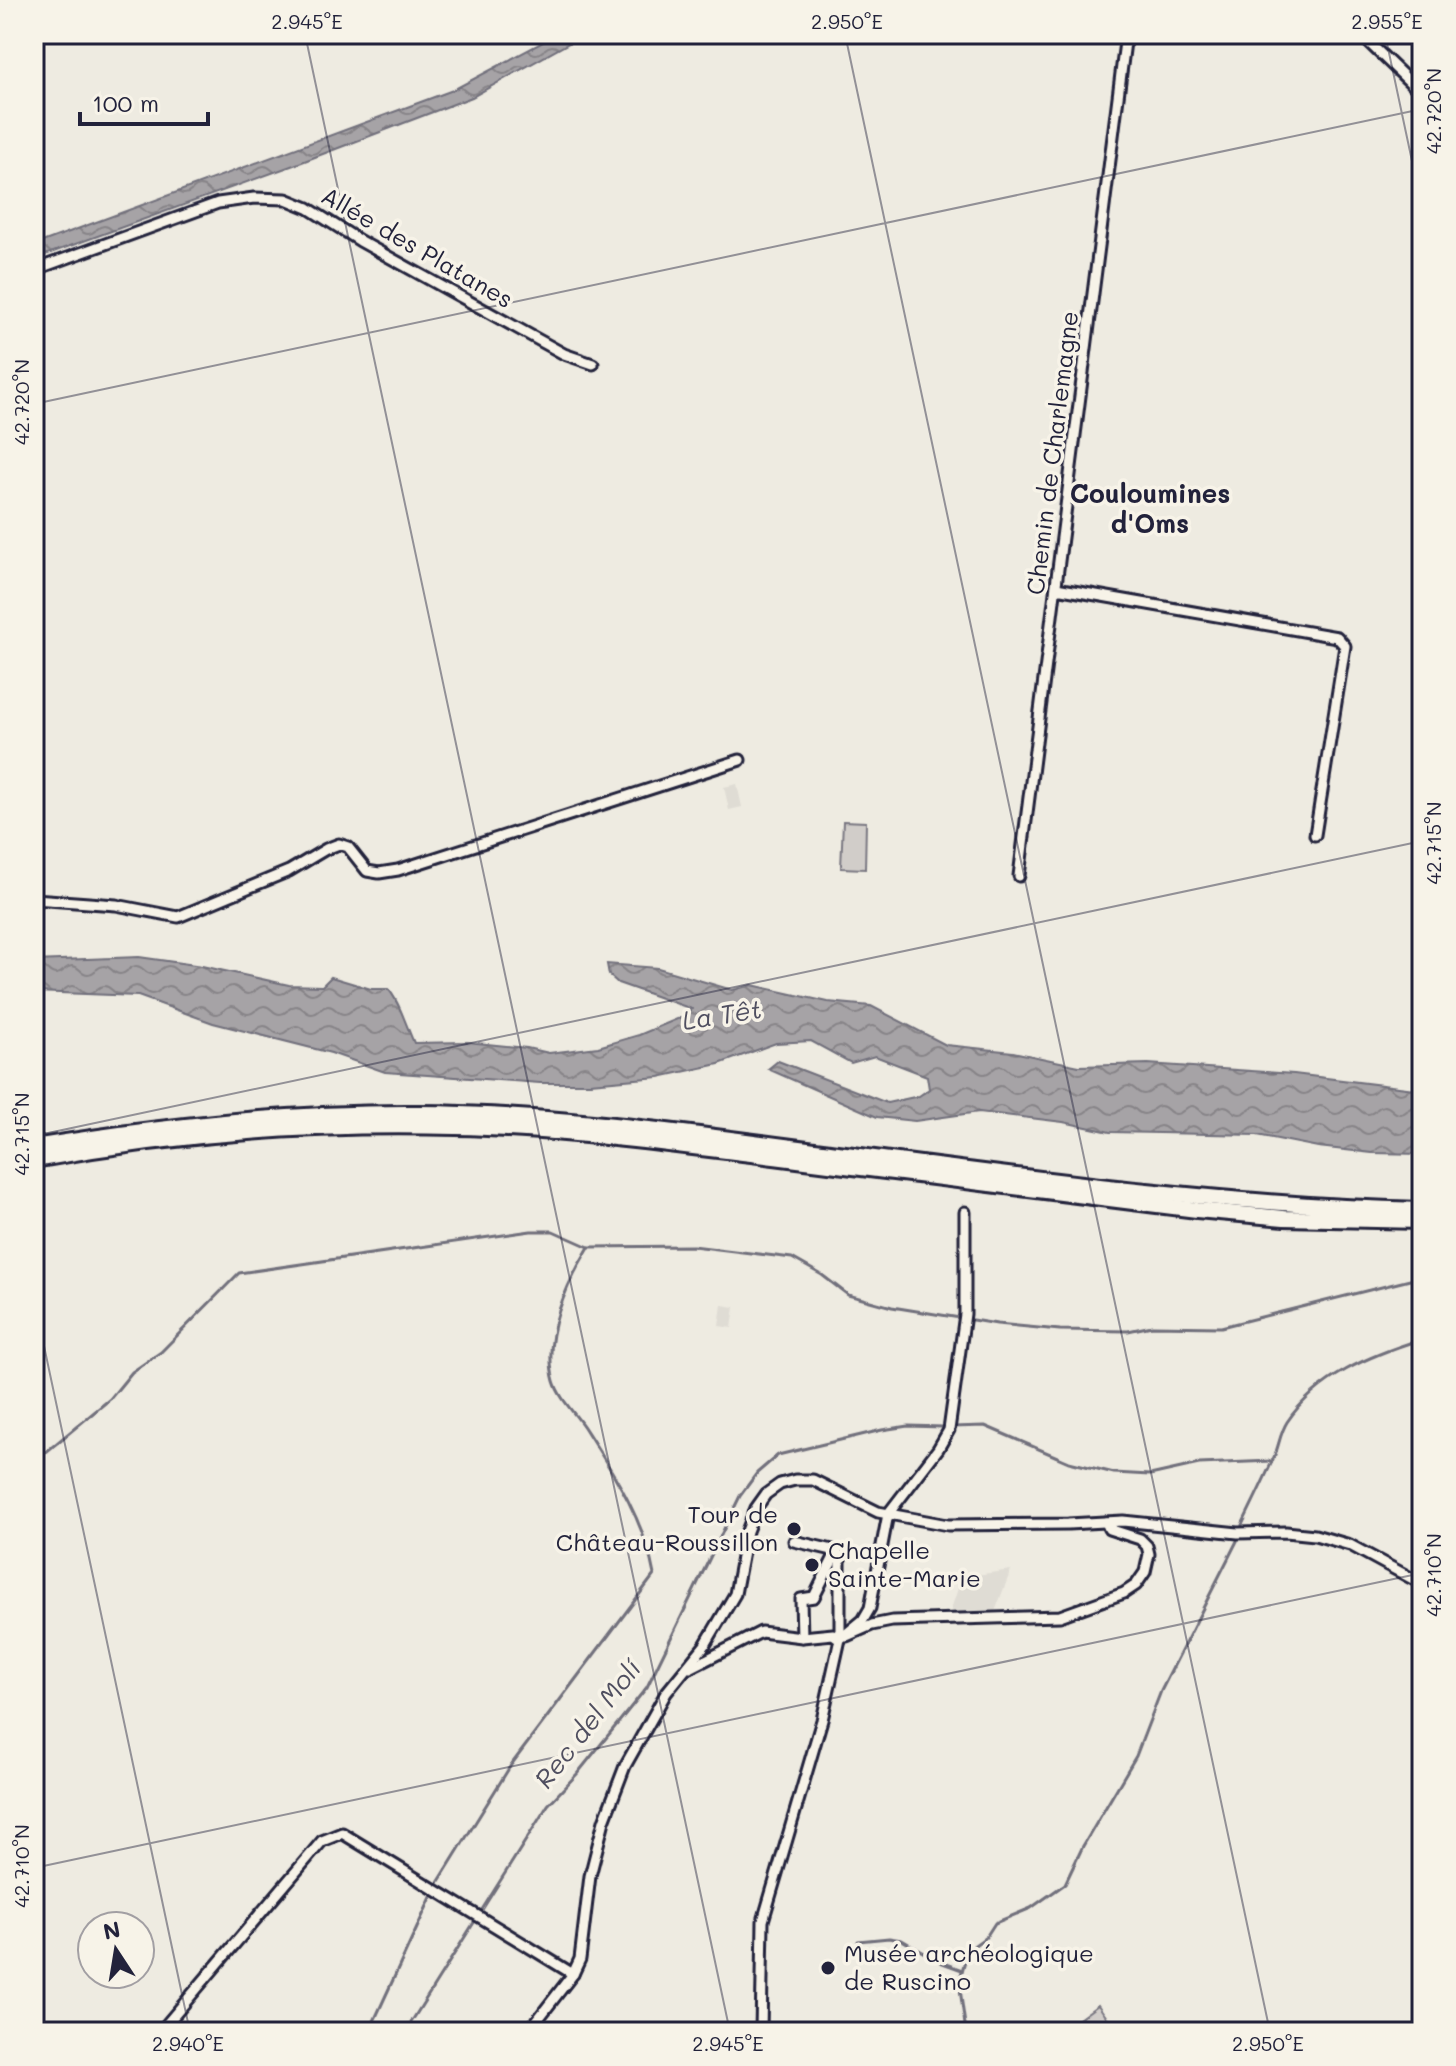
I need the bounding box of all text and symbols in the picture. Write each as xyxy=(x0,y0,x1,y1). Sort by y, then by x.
text: 2.945°E xyxy=(271,8,343,34)
text: 2.950°E xyxy=(811,8,883,34)
text: 2.955°E xyxy=(1351,8,1423,34)
text: 42.720°N xyxy=(1420,68,1446,154)
scale bar xyxy=(80,76,208,126)
text: 100 m xyxy=(92,87,159,118)
street label: Allée des Platanes xyxy=(316,179,519,314)
street label: Chemin de Charlemagne xyxy=(1019,309,1084,596)
text: 42.720°N xyxy=(8,359,34,445)
district label: Couloumines d'Oms xyxy=(1070,476,1230,540)
text: 42.715°N xyxy=(1420,802,1446,884)
water label: La Têt xyxy=(680,991,764,1037)
text: 42.715°N xyxy=(8,1093,34,1175)
place label: Tour de Château-Roussillon xyxy=(556,1498,778,1557)
marker: Tour de Château-Roussillon xyxy=(785,1520,803,1538)
text: 42.710°N xyxy=(1420,1533,1446,1617)
place label: Chapelle Sainte-Marie xyxy=(828,1534,981,1593)
marker: Chapelle Sainte-Marie xyxy=(803,1556,821,1574)
water label: Rec del Molí xyxy=(526,1651,649,1795)
text: 42.710°N xyxy=(8,1824,34,1908)
north arrow xyxy=(76,1910,156,1990)
text: N xyxy=(101,1914,123,1946)
place label: Musée archéologique de Ruscino xyxy=(844,1937,1094,1996)
marker: Musée archéologique de Ruscino xyxy=(819,1959,837,1977)
text: 2.940°E xyxy=(152,2030,224,2056)
text: 2.945°E xyxy=(692,2030,764,2056)
text: 2.950°E xyxy=(1232,2030,1304,2056)

